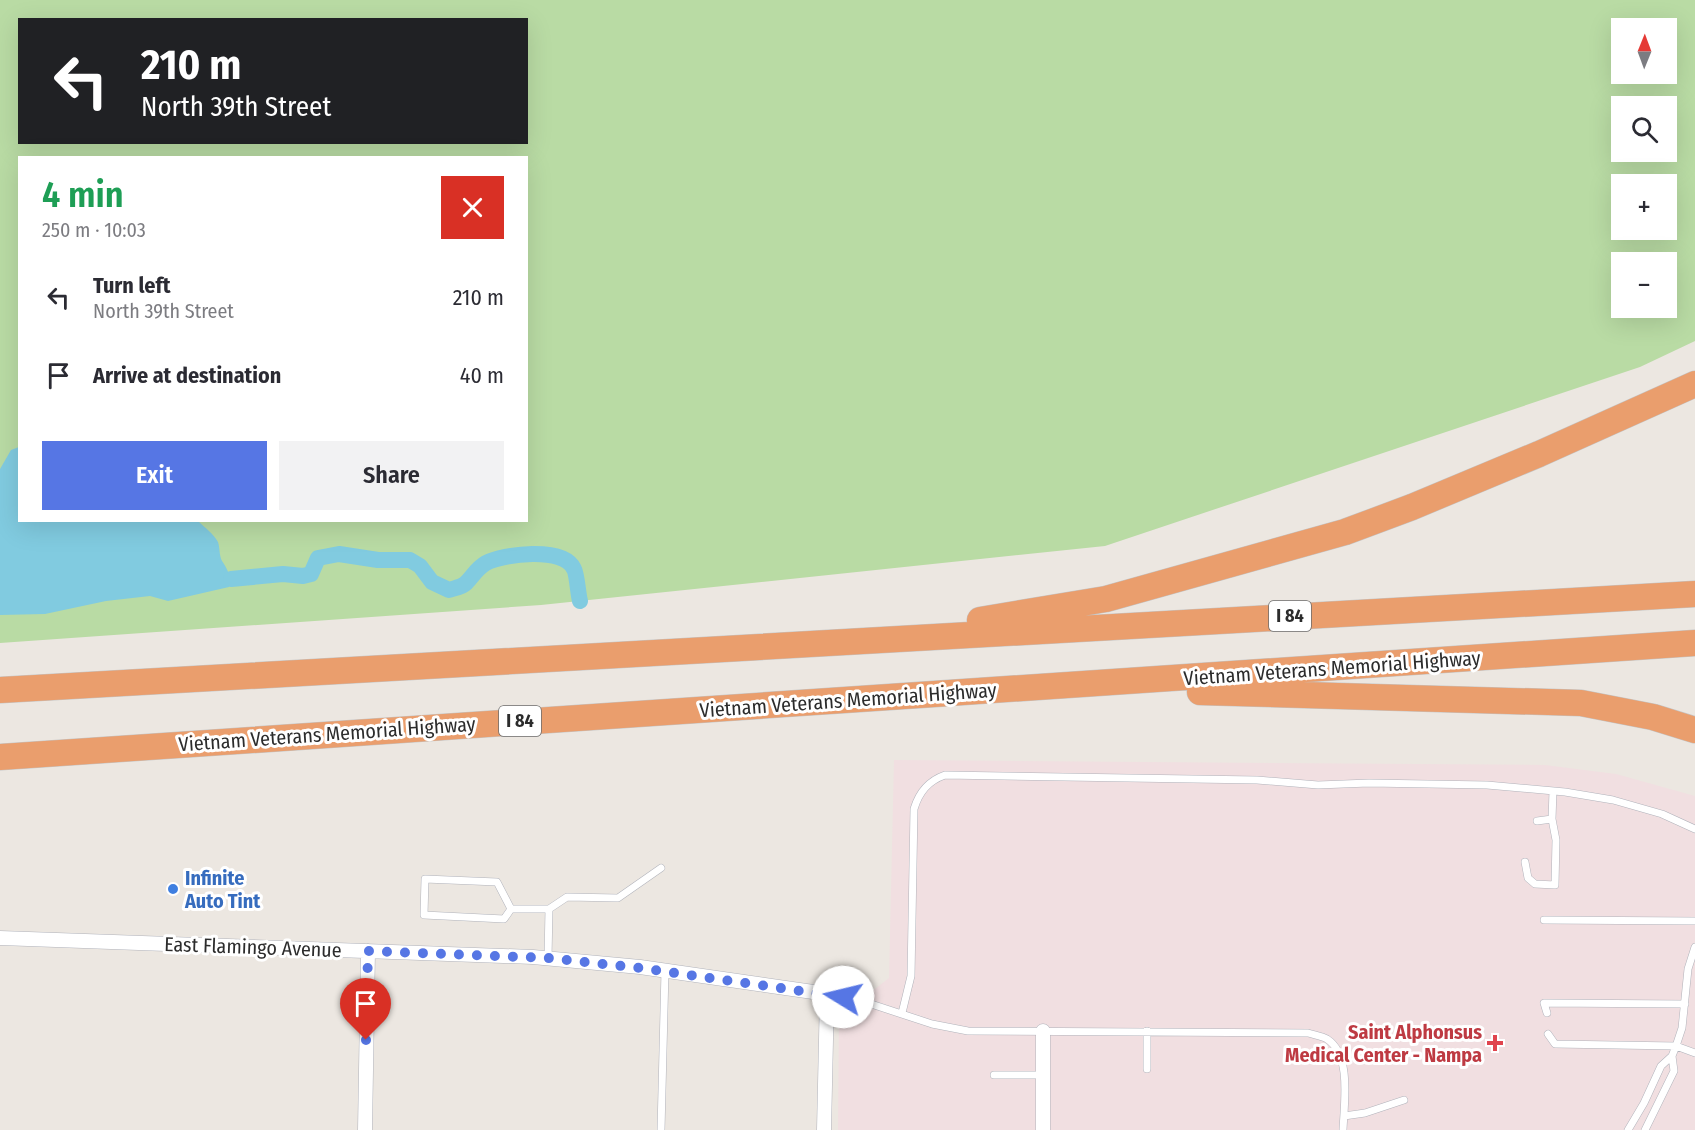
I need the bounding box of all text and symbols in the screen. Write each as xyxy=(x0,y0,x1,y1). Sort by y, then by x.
north arrow xyxy=(1611,18,1677,84)
map controls xyxy=(1611,18,1677,318)
text: 210 m xyxy=(141,40,241,90)
icon: left xyxy=(42,42,120,120)
text: North 39th Street xyxy=(141,91,331,123)
button: search xyxy=(1611,96,1677,162)
text: 4 min xyxy=(42,173,124,217)
button: + xyxy=(1611,174,1677,240)
button: close xyxy=(441,176,504,239)
text: 250 m · 10:03 xyxy=(42,218,146,242)
button: − xyxy=(1611,252,1677,318)
text: Turn left xyxy=(93,272,171,299)
icon: left xyxy=(42,281,75,314)
text: 210 m xyxy=(453,284,504,311)
text: North 39th Street xyxy=(93,299,234,323)
icon: arrive xyxy=(42,359,75,392)
text: Arrive at destination xyxy=(93,362,281,389)
text: 40 m xyxy=(460,362,504,389)
button: Exit xyxy=(42,441,267,510)
button: Share xyxy=(279,441,504,510)
road number: I 84 xyxy=(1269,601,1311,631)
street label: Vietnam Veterans Memorial Highway xyxy=(1183,646,1481,690)
street label: Vietnam Veterans Memorial Highway xyxy=(699,678,997,722)
road number: I 84 xyxy=(499,706,541,736)
street label: Vietnam Veterans Memorial Highway xyxy=(178,712,476,756)
place label: Infinite Auto Tint xyxy=(184,866,261,913)
marker: Infinite Auto Tint xyxy=(166,882,180,896)
street label: East Flamingo Avenue xyxy=(164,932,342,962)
position arrow xyxy=(811,965,875,1029)
pin xyxy=(340,978,391,1040)
icon: arrive xyxy=(349,987,382,1020)
place label: Saint Alphonsus Medical Center - Nampa xyxy=(1285,1020,1482,1067)
marker: Saint Alphonsus Medical Center - Nampa xyxy=(1486,1034,1504,1052)

